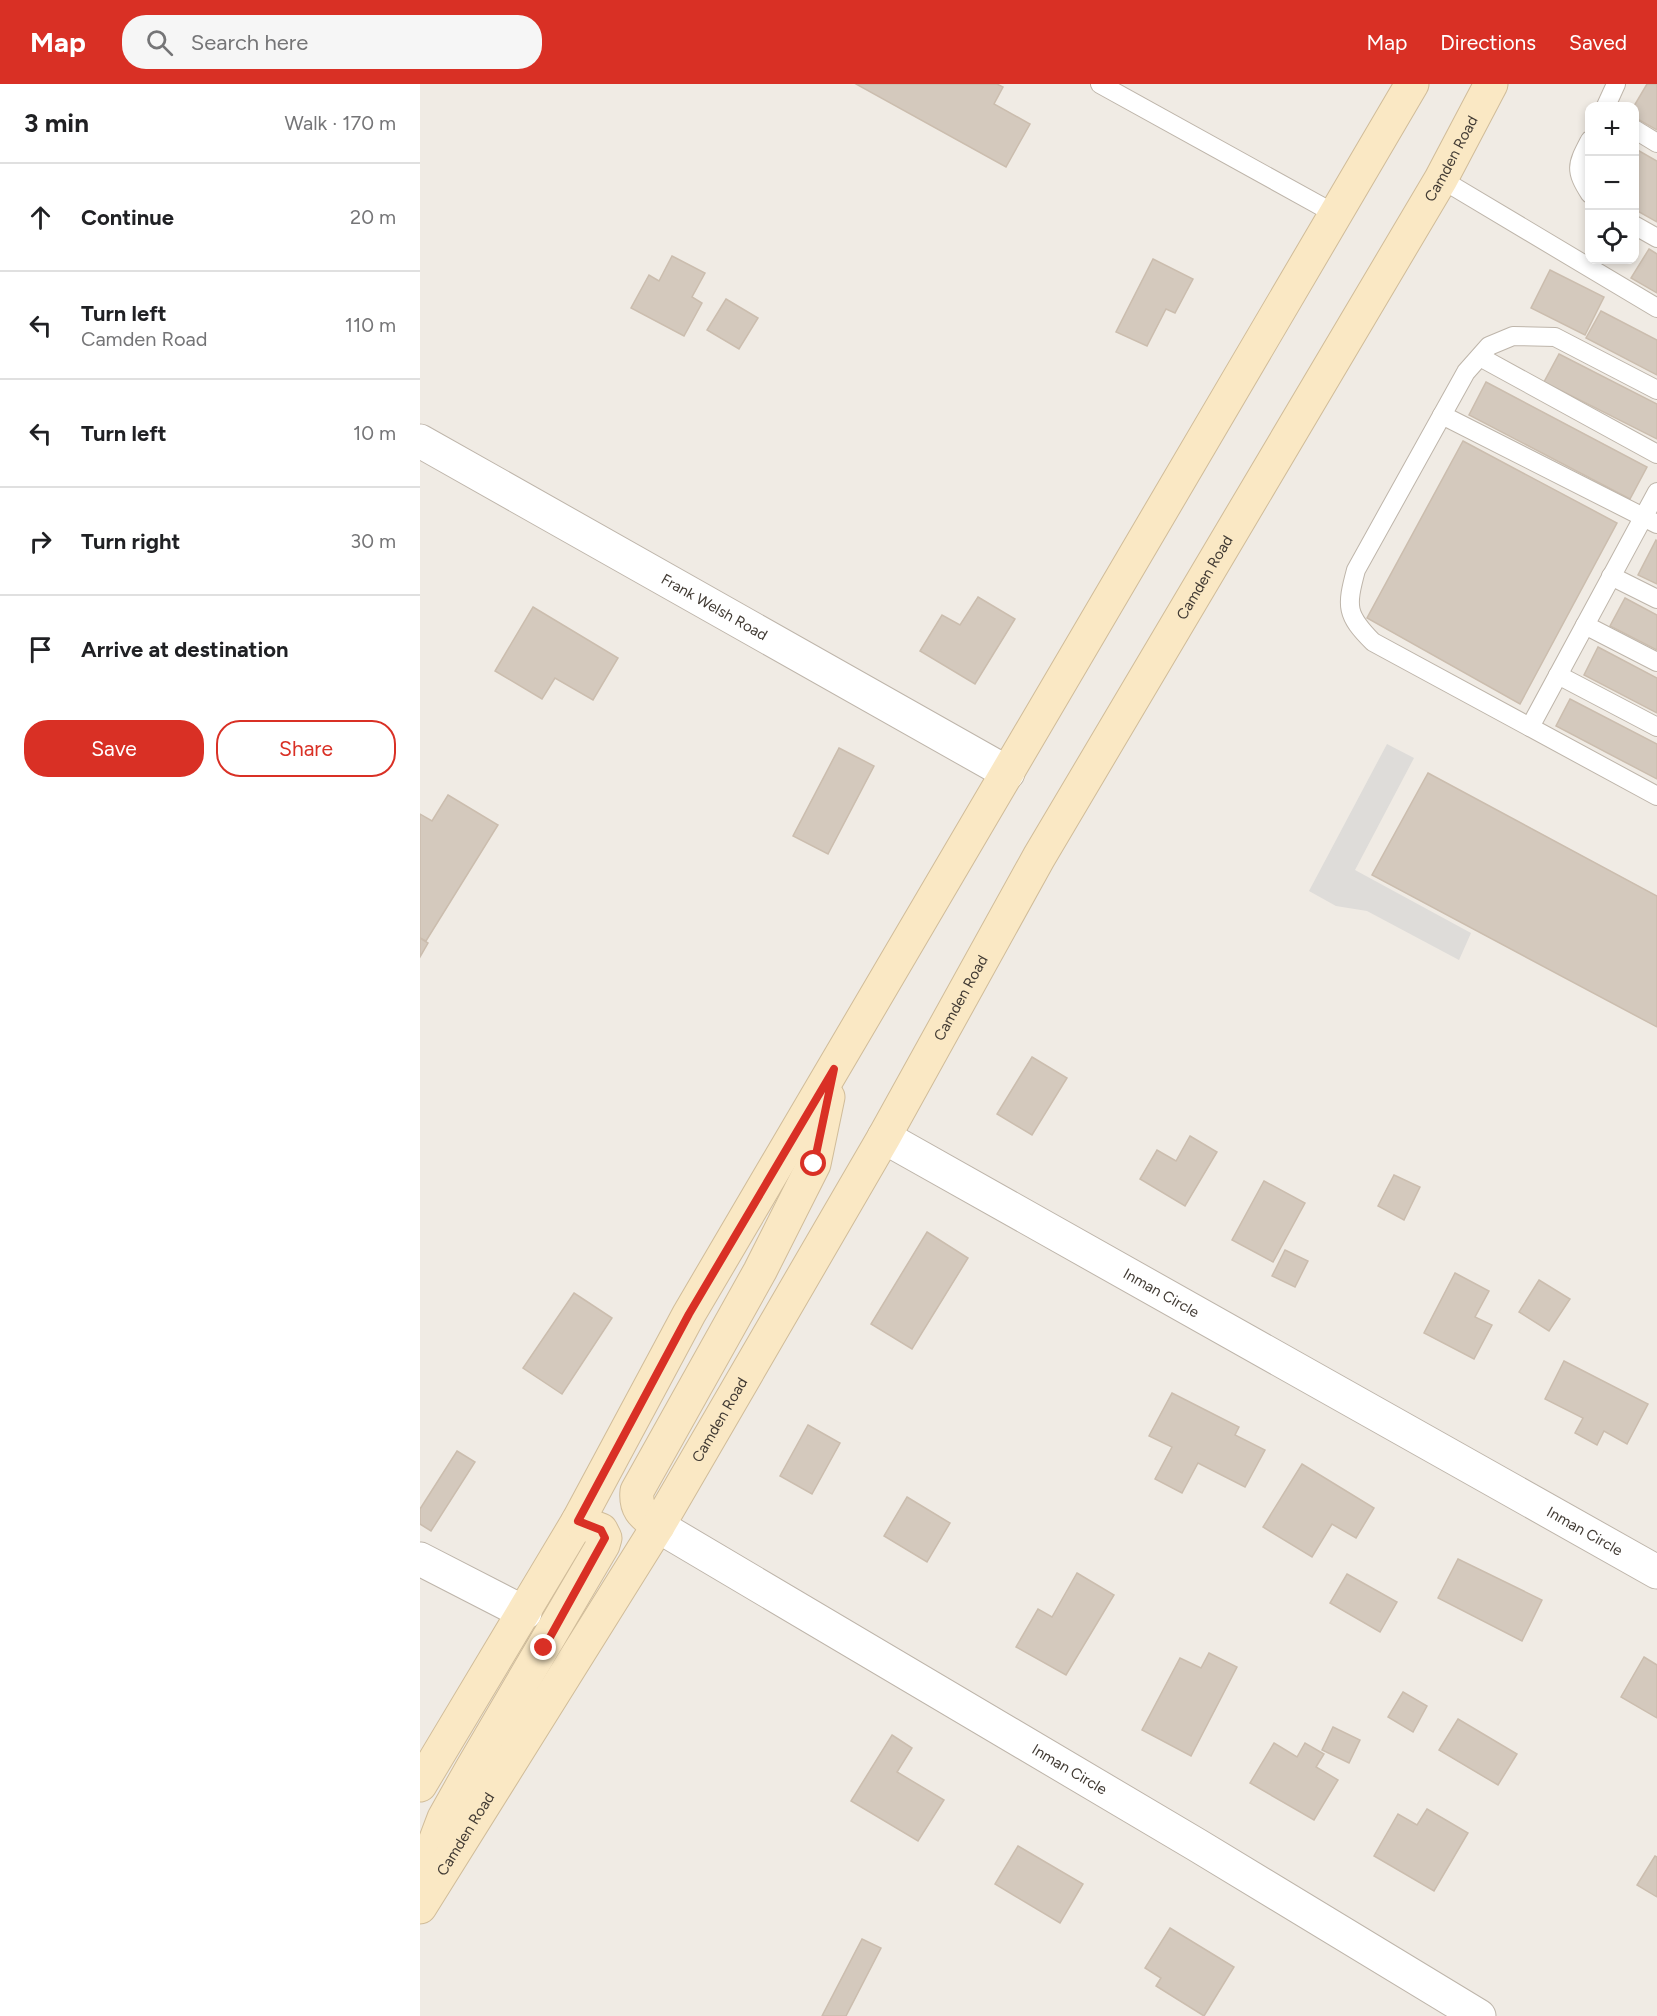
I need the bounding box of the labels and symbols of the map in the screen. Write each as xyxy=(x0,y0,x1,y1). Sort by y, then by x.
street label: Camden Road xyxy=(1421,113,1482,205)
street label: Camden Road xyxy=(1173,532,1237,623)
street label: Frank Welsh Road xyxy=(658,570,771,644)
street label: Camden Road xyxy=(930,952,992,1044)
route start xyxy=(800,1150,826,1176)
street label: Inman Circle xyxy=(1120,1265,1202,1321)
street label: Camden Road xyxy=(688,1374,751,1465)
street label: Inman Circle xyxy=(1544,1503,1626,1560)
route end xyxy=(530,1634,556,1660)
street label: Inman Circle xyxy=(1029,1740,1110,1799)
street label: Camden Road xyxy=(433,1789,498,1879)

